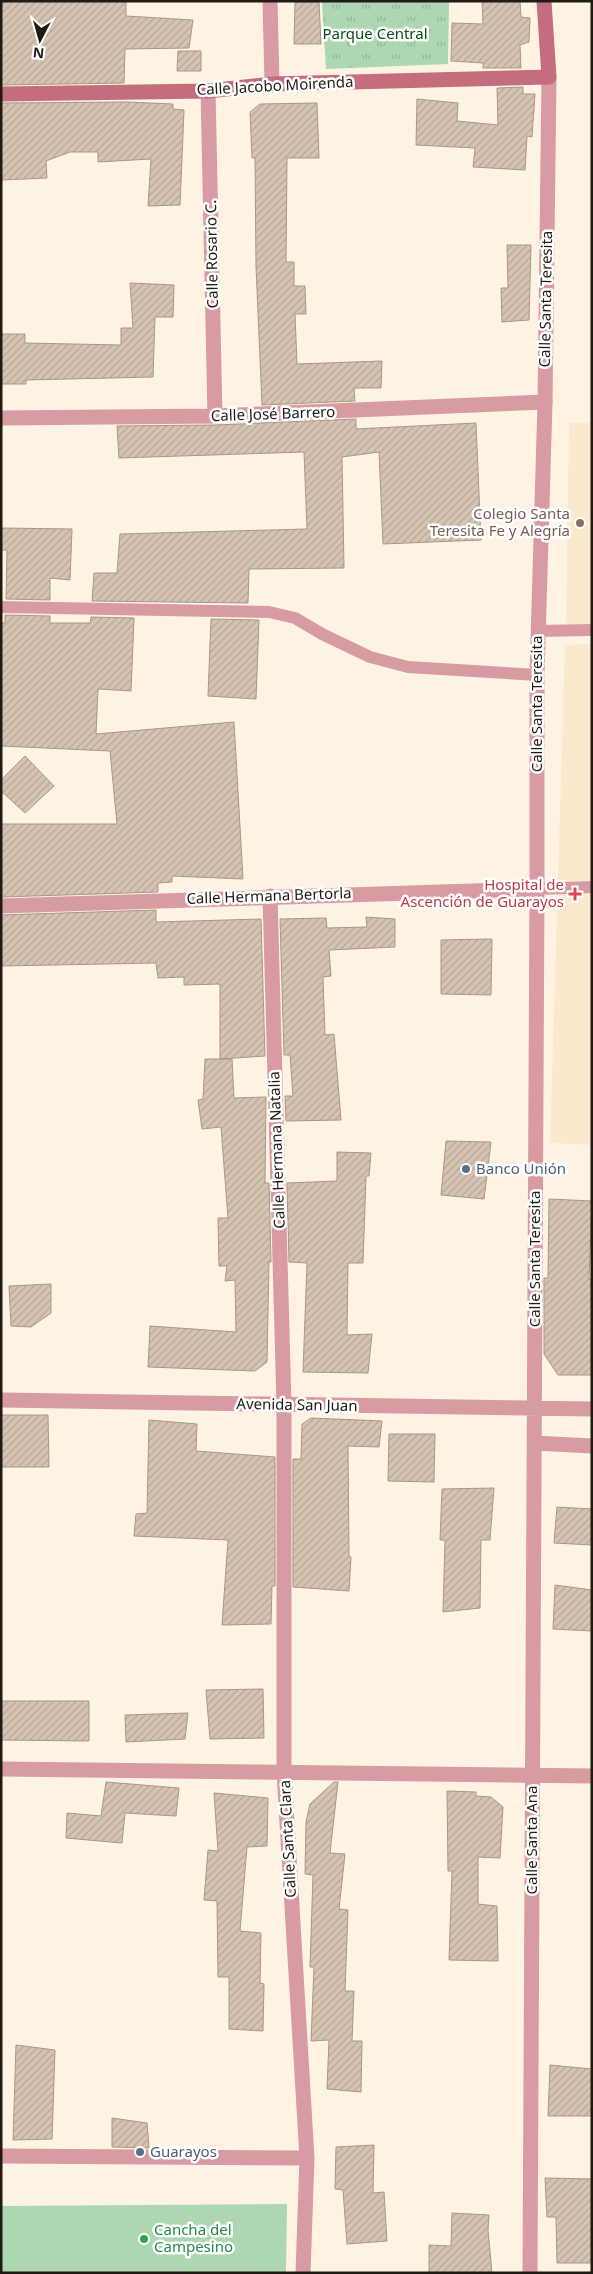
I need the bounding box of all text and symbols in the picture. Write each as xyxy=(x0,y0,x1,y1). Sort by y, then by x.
north arrow xyxy=(15,15,65,65)
park label: Parque Central xyxy=(322,23,428,43)
text: N xyxy=(32,43,45,63)
street label: Calle Jacobo Moirenda xyxy=(196,71,354,99)
street label: Calle Rosario C. xyxy=(200,200,222,308)
street label: Calle Santa Teresita xyxy=(534,230,556,367)
street label: Calle José Barrero xyxy=(210,401,335,425)
place label: Colegio Santa Teresita Fe y Alegría xyxy=(430,503,570,540)
marker: Colegio Santa Teresita Fe y Alegría xyxy=(574,517,586,529)
street label: Calle Santa Teresita xyxy=(526,636,546,772)
place label: Hospital de Ascención de Guarayos xyxy=(401,874,564,911)
street label: Calle Hermana Bertorla xyxy=(186,882,352,908)
marker: Hospital de Ascención de Guarayos xyxy=(568,887,582,901)
street label: Calle Hermana Natalia xyxy=(263,1071,289,1229)
place label: Banco Unión xyxy=(476,1158,566,1178)
marker: Banco Unión xyxy=(460,1163,472,1175)
street label: Calle Santa Teresita xyxy=(524,1191,544,1327)
street label: Avenida San Juan xyxy=(236,1393,358,1415)
street label: Calle Santa Clara xyxy=(274,1780,300,1898)
street label: Calle Santa Ana xyxy=(521,1786,541,1894)
place label: Guarayos xyxy=(150,2141,217,2161)
marker: Guarayos xyxy=(134,2146,146,2158)
place label: Cancha del Campesino xyxy=(154,2219,233,2256)
marker: Cancha del Campesino xyxy=(138,2233,150,2245)

